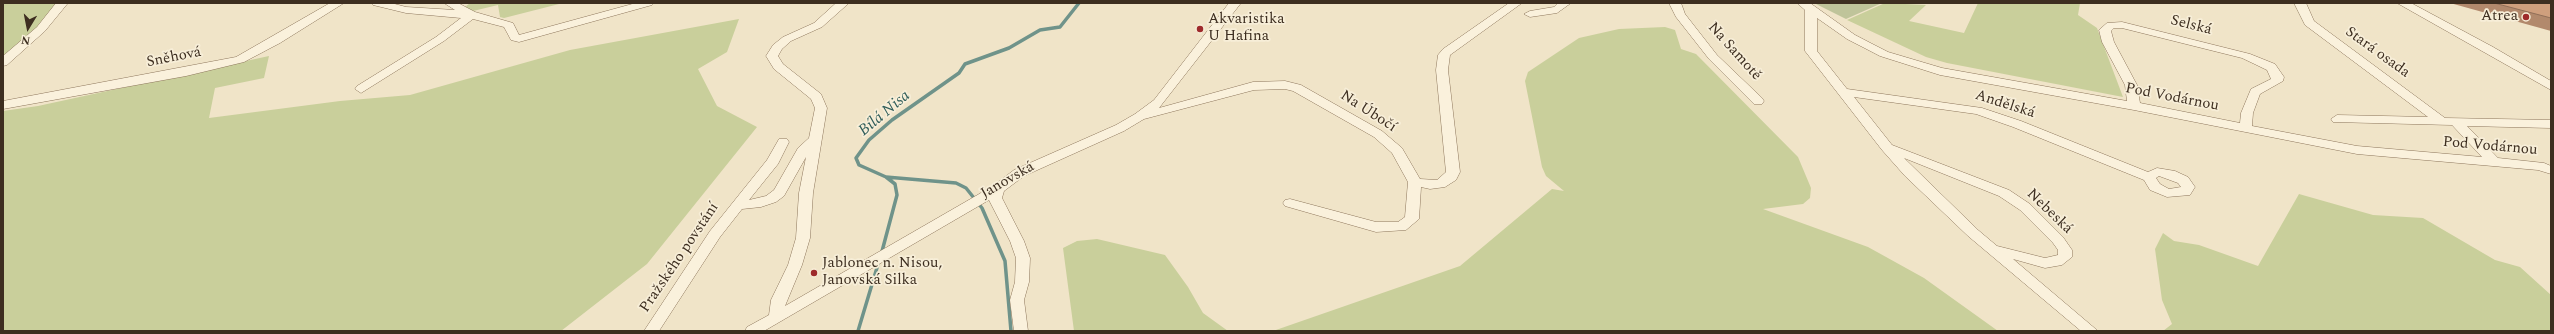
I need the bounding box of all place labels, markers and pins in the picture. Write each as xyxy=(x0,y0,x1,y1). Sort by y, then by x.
place label: Atrea xyxy=(2481,8,2518,26)
place label: Akvaristika U Hafina xyxy=(1208,11,1284,46)
marker: Atrea xyxy=(2521,12,2531,22)
marker: Akvaristika U Hafina xyxy=(1195,24,1205,34)
place label: Jablonec n. Nisou, Janovská Silka xyxy=(822,255,942,290)
marker: Jablonec n. Nisou, Janovská Silka xyxy=(809,268,819,278)

